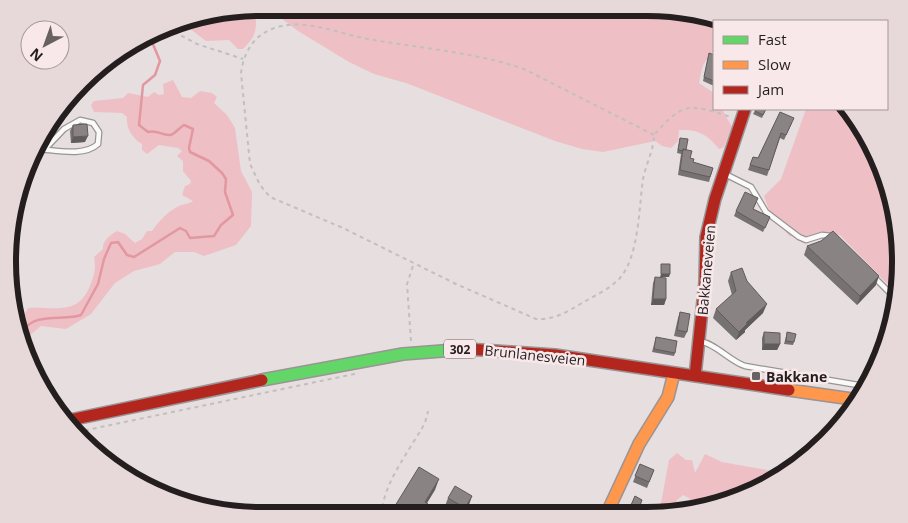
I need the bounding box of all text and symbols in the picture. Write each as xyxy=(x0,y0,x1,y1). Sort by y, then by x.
north arrow xyxy=(20,20,70,70)
legend xyxy=(713,20,888,110)
text: Fast xyxy=(758,29,787,49)
text: N xyxy=(26,44,47,66)
text: Slow xyxy=(758,54,791,74)
text: Jam xyxy=(756,79,784,99)
street label: Bakkaneveien xyxy=(693,224,719,316)
road number: 302 xyxy=(444,339,476,358)
street label: Brunlanesveien xyxy=(484,340,586,370)
place label: Bakkane xyxy=(766,367,827,386)
marker: Bakkane xyxy=(750,370,762,382)

